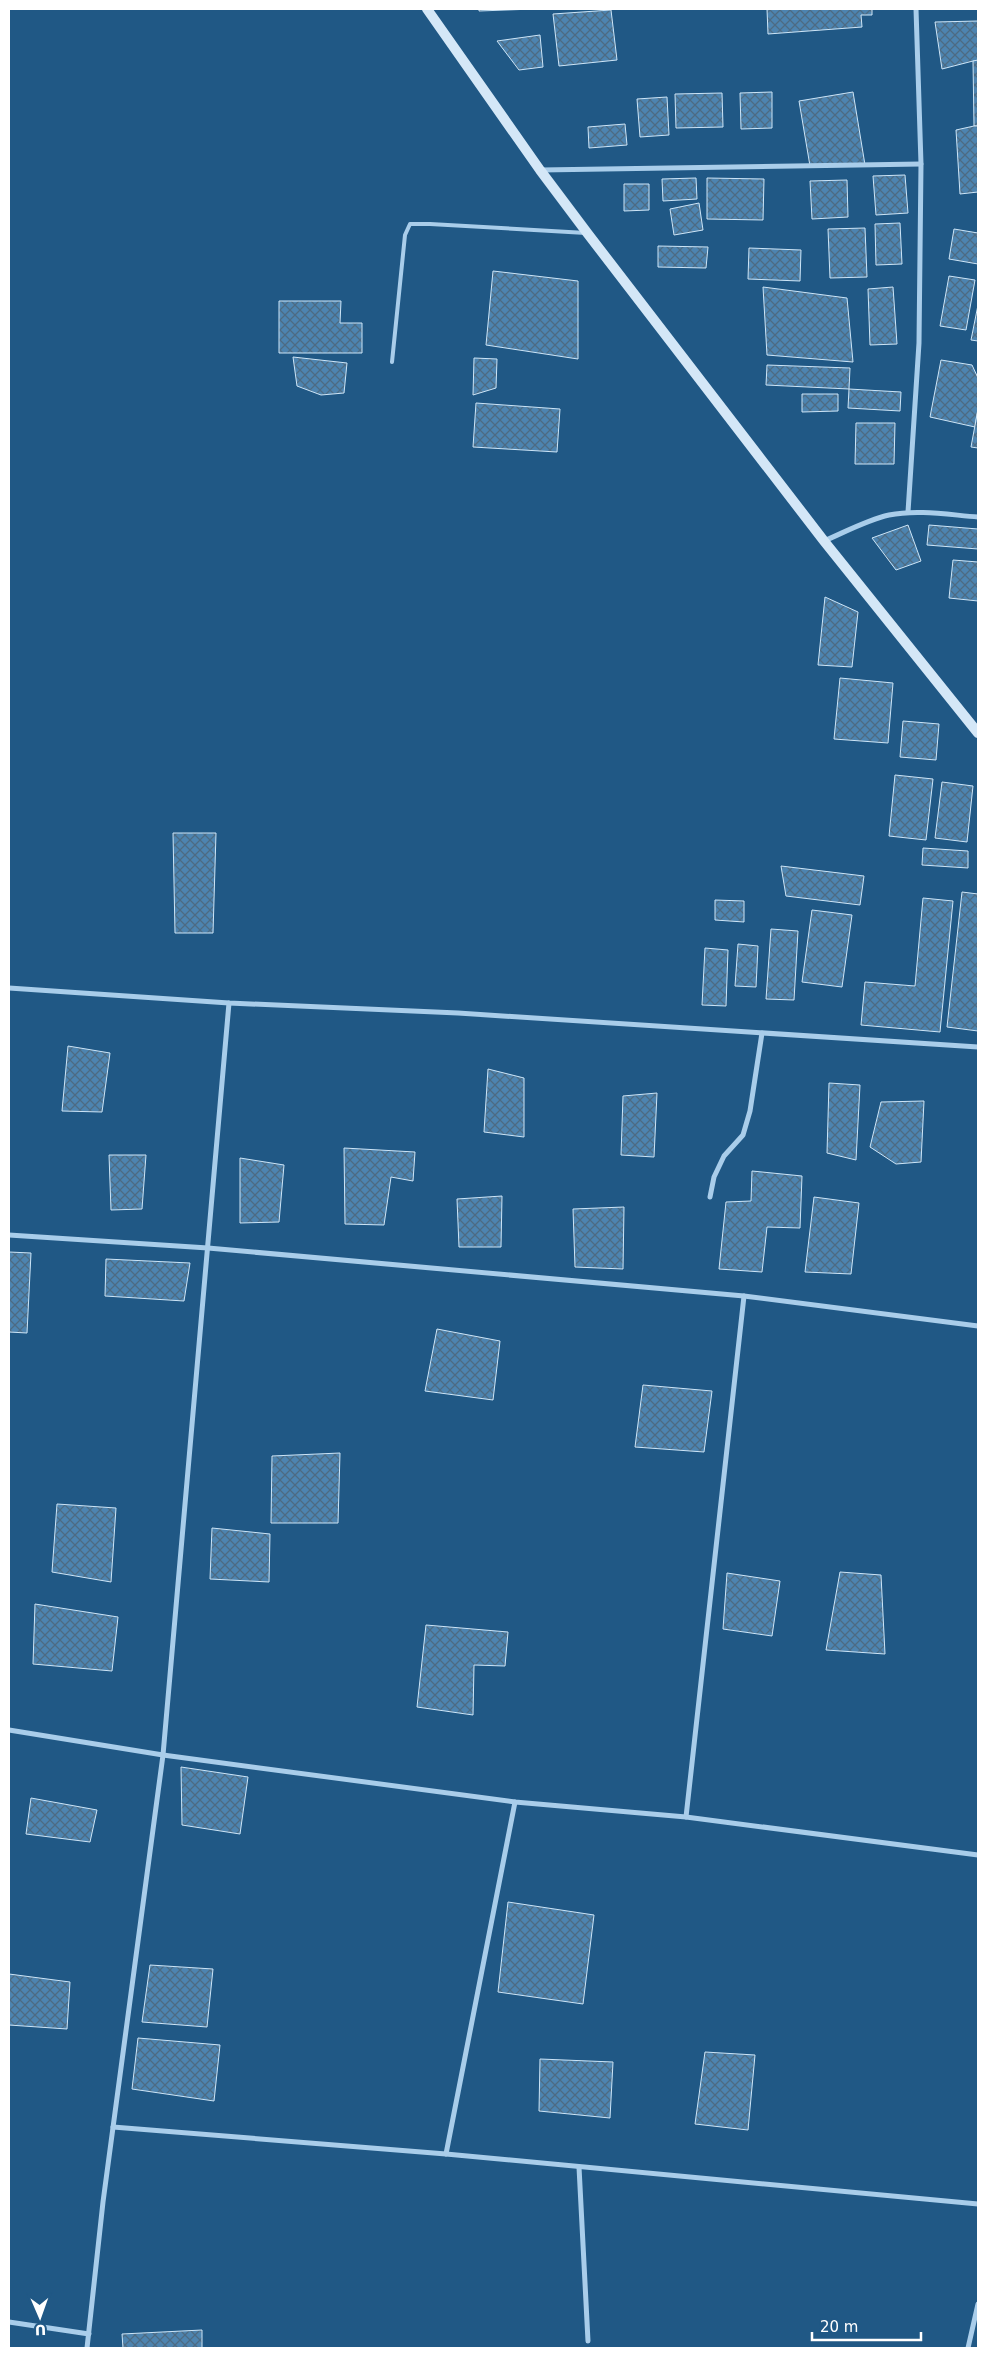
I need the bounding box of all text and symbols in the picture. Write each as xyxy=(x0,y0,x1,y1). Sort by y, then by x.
north arrow xyxy=(15,2292,65,2342)
scale bar xyxy=(812,2310,921,2342)
text: 20 m xyxy=(820,2318,858,2336)
text: U xyxy=(34,2322,46,2338)

